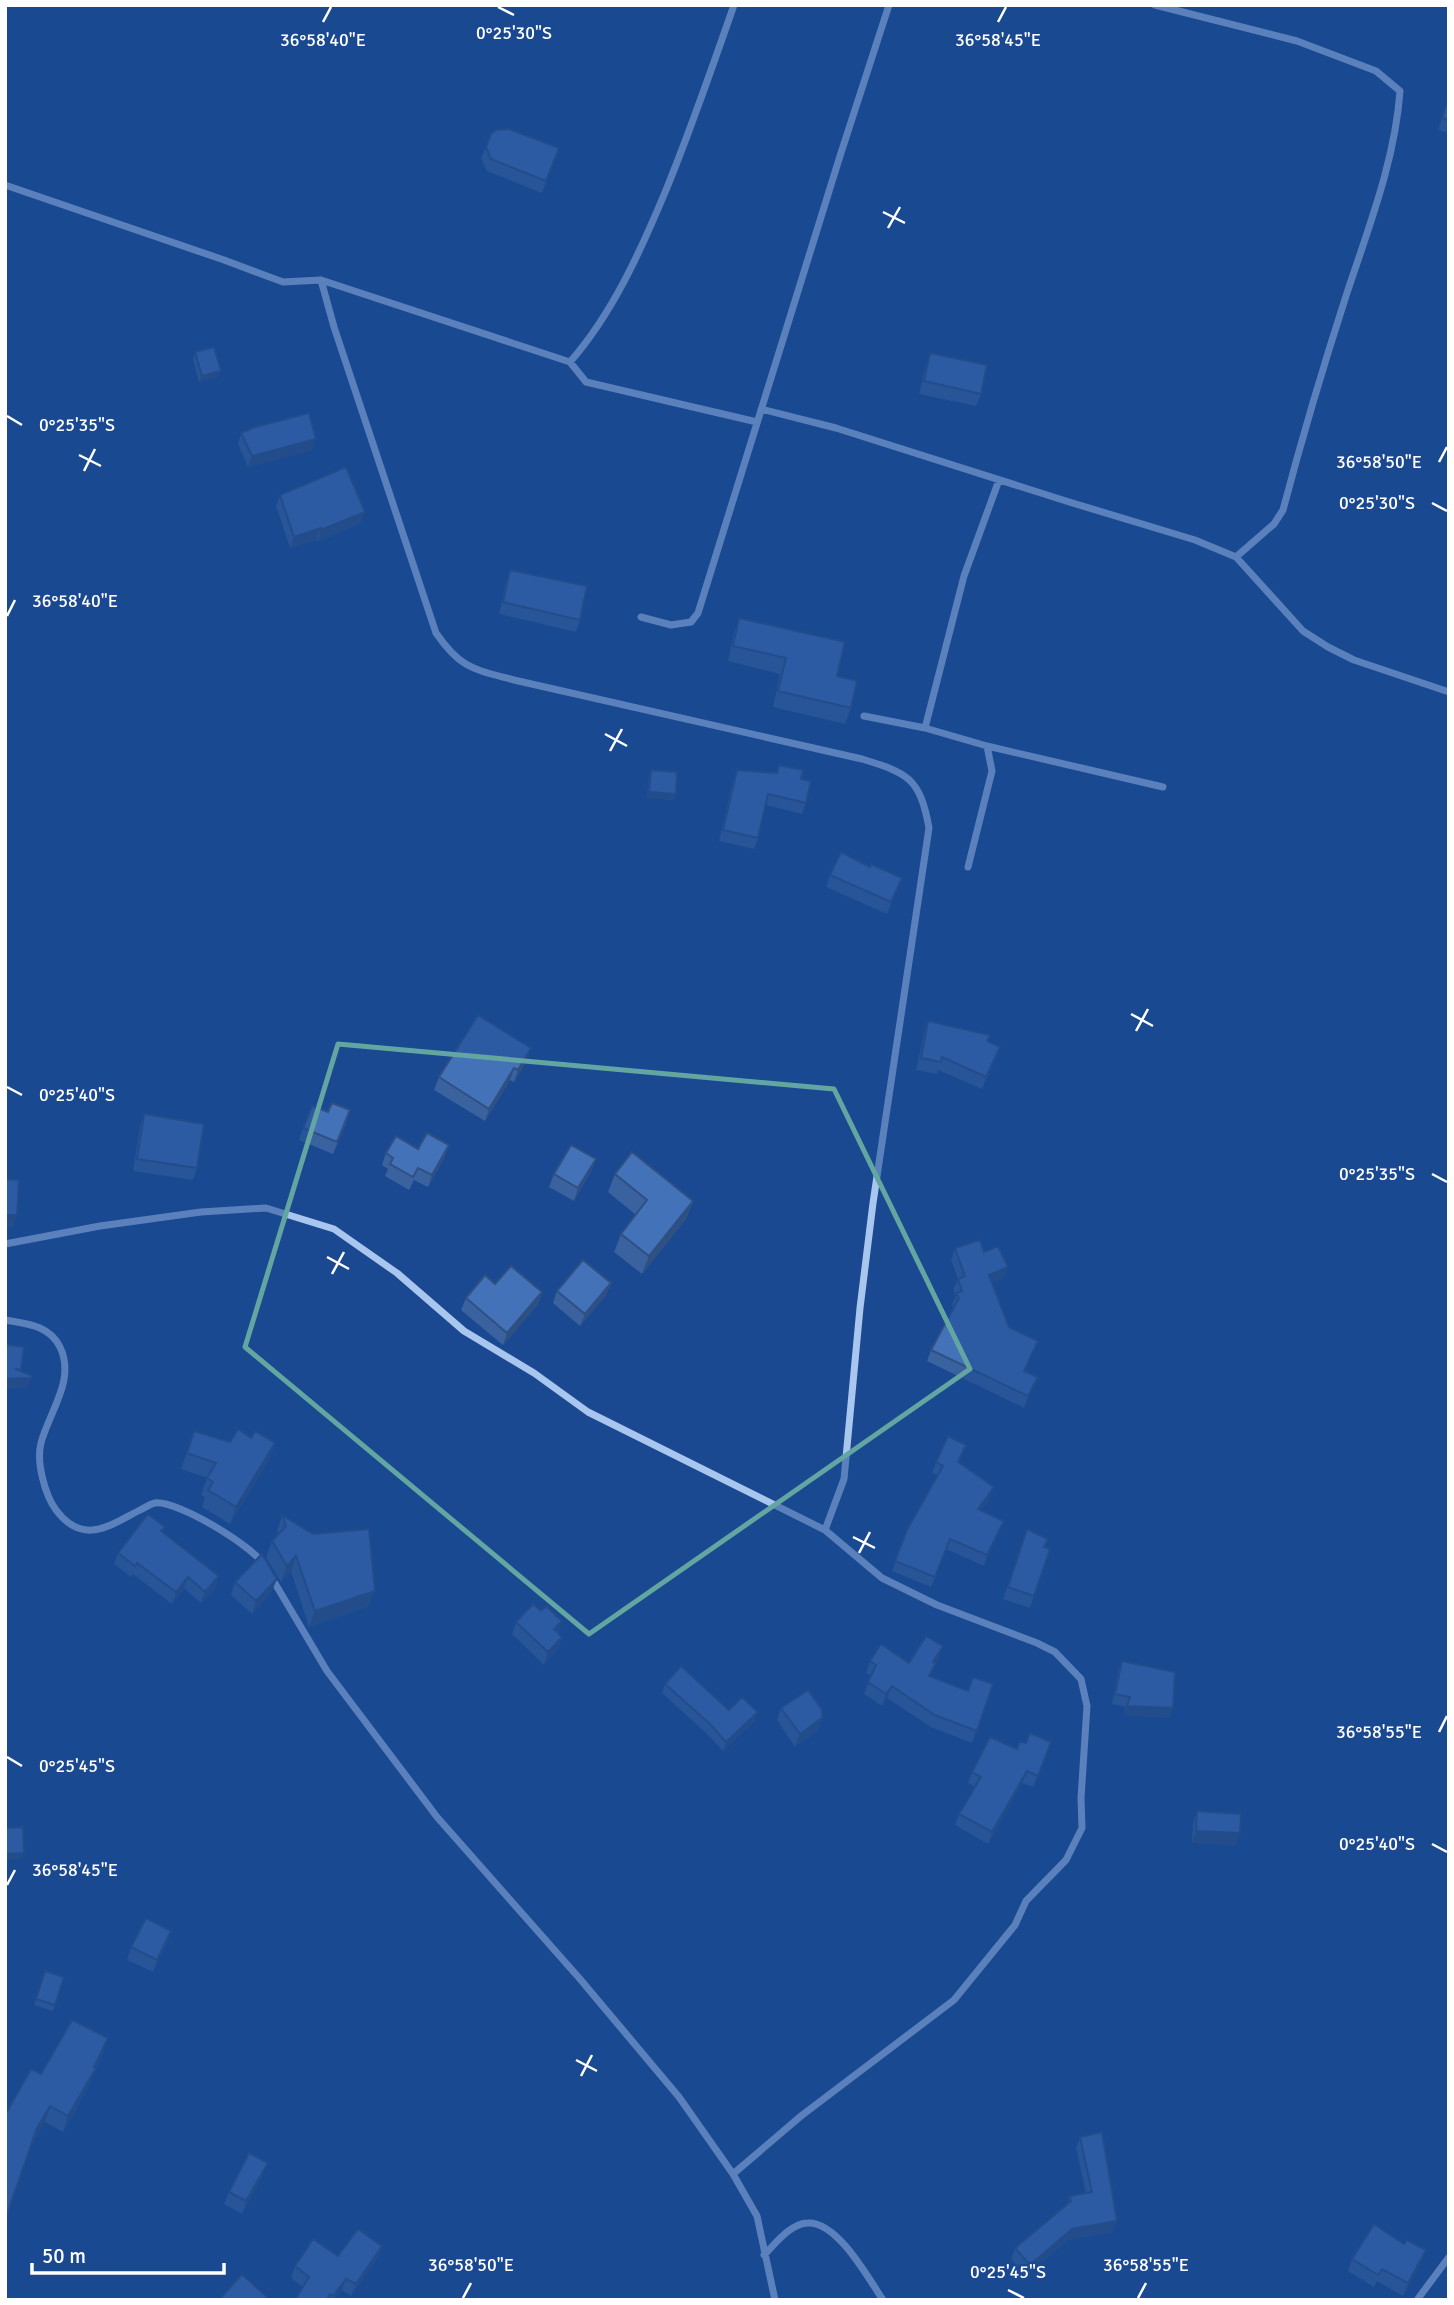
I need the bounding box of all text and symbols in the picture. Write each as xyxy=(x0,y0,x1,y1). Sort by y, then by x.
text: 0°25'30"S xyxy=(476,22,552,44)
text: 36°58'40"E xyxy=(280,29,366,51)
text: 36°58'45"E xyxy=(955,29,1041,51)
text: 0°25'35"S xyxy=(39,414,115,436)
text: 36°58'50"E xyxy=(1336,451,1422,473)
text: 0°25'30"S xyxy=(1339,492,1415,514)
text: 36°58'40"E xyxy=(32,590,118,612)
text: 0°25'40"S xyxy=(39,1084,115,1106)
text: 0°25'35"S xyxy=(1339,1163,1415,1185)
text: 36°58'55"E xyxy=(1336,1721,1422,1743)
text: 0°25'45"S xyxy=(39,1755,115,1777)
text: 0°25'40"S xyxy=(1339,1833,1415,1855)
text: 36°58'45"E xyxy=(32,1859,118,1881)
scale bar xyxy=(32,2232,224,2276)
text: 50 m xyxy=(42,2243,86,2269)
text: 36°58'50"E xyxy=(428,2254,514,2276)
text: 36°58'55"E xyxy=(1103,2254,1189,2276)
text: 0°25'45"S xyxy=(970,2261,1046,2283)

